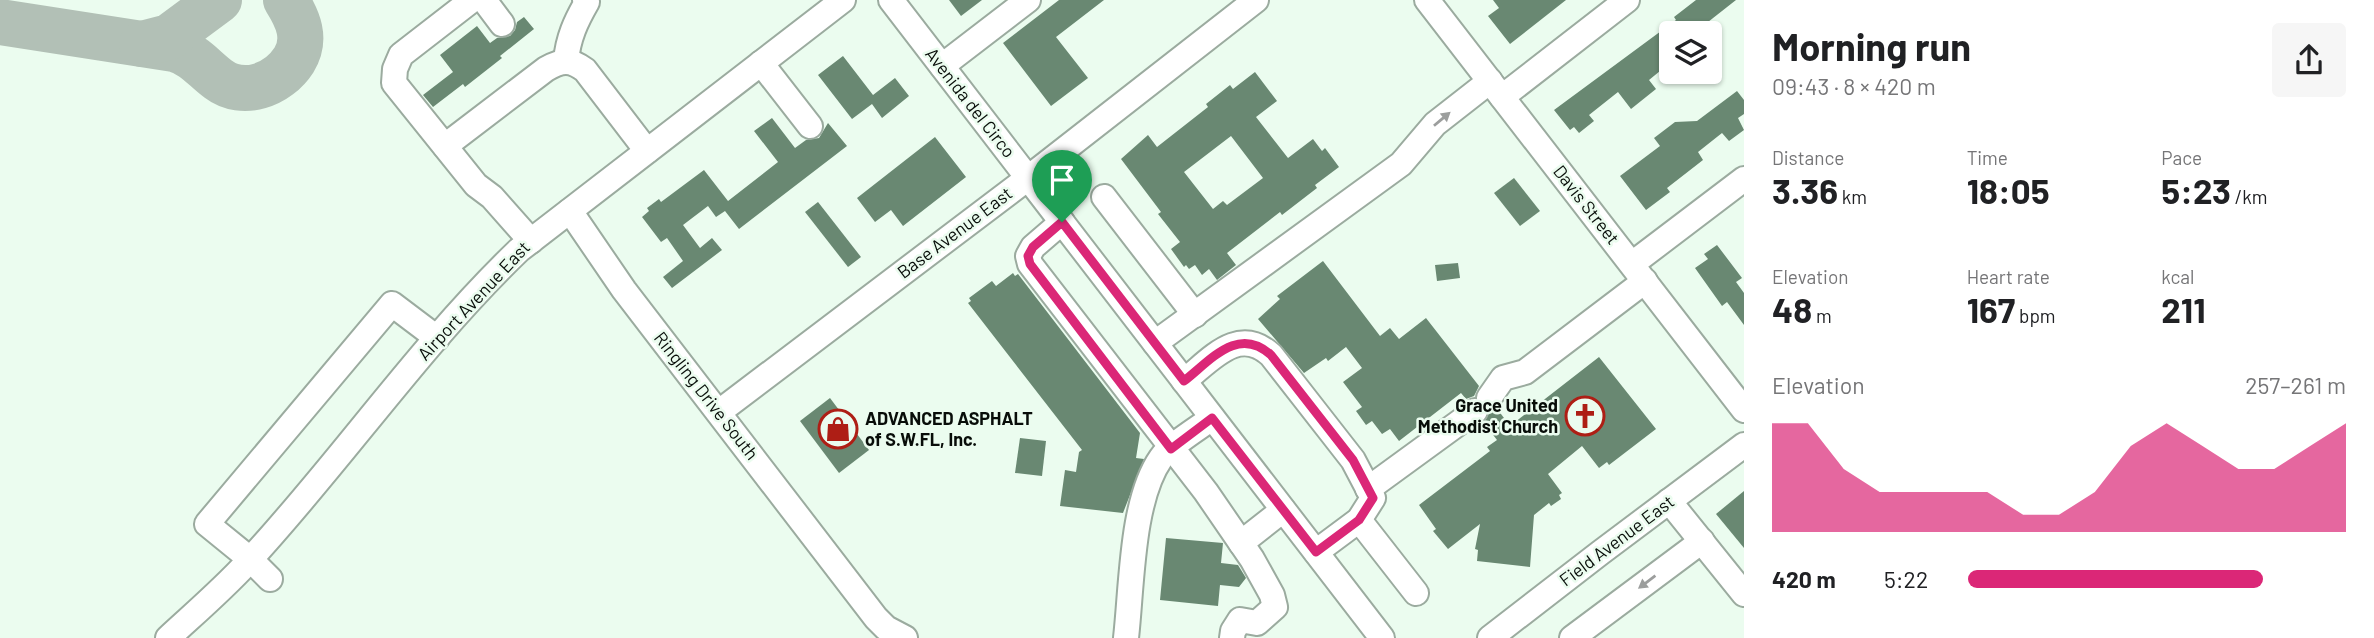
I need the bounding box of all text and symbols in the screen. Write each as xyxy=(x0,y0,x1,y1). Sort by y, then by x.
map controls xyxy=(1659,21,1722,84)
button: layers xyxy=(1659,21,1722,84)
text: Morning run xyxy=(1772,23,1971,69)
button: share xyxy=(2272,23,2346,97)
street label: Avenida del Circo xyxy=(921,43,1021,162)
text: 09:43 · 8 × 420 m xyxy=(1772,72,1936,100)
one-way arrow xyxy=(1433,112,1450,127)
text: Distance xyxy=(1772,146,1844,169)
text: Time xyxy=(1967,146,2008,169)
text: Pace xyxy=(2161,146,2202,169)
pin xyxy=(1032,150,1092,222)
street label: Davis Street xyxy=(1549,160,1625,248)
icon: arrive xyxy=(1043,161,1081,199)
text: 3.36 xyxy=(1772,169,1838,211)
text: 18:05 xyxy=(1967,169,2050,211)
text: 5:23 xyxy=(2161,169,2231,211)
street label: Base Avenue East xyxy=(893,182,1016,283)
text: km xyxy=(1838,185,1867,208)
text: /km xyxy=(2231,185,2268,208)
street label: Airport Avenue East xyxy=(412,236,534,364)
text: Elevation xyxy=(1772,265,1849,288)
text: Heart rate xyxy=(1967,265,2050,288)
text: kcal xyxy=(2161,265,2194,288)
text: 48 xyxy=(1772,288,1812,330)
text: 167 xyxy=(1967,288,2015,330)
text: 211 xyxy=(2161,288,2206,330)
text: m xyxy=(1812,304,1832,327)
text: bpm xyxy=(2015,304,2056,327)
street label: Ringling Drive South xyxy=(650,327,764,464)
text: Elevation xyxy=(1772,371,1865,399)
text: 257–261 m xyxy=(2245,371,2346,399)
place label: Grace United Methodist Church xyxy=(1418,394,1558,437)
church icon: Grace United Methodist Church xyxy=(1564,395,1606,437)
place label: ADVANCED ASPHALT of S.W.FL, Inc. xyxy=(865,407,1033,450)
shop icon: ADVANCED ASPHALT of S.W.FL, Inc. xyxy=(817,408,859,450)
street label: Field Avenue East xyxy=(1555,490,1678,591)
text: 420 m xyxy=(1772,565,1836,593)
text: 5:22 xyxy=(1884,565,1928,593)
one-way arrow xyxy=(1638,574,1656,588)

